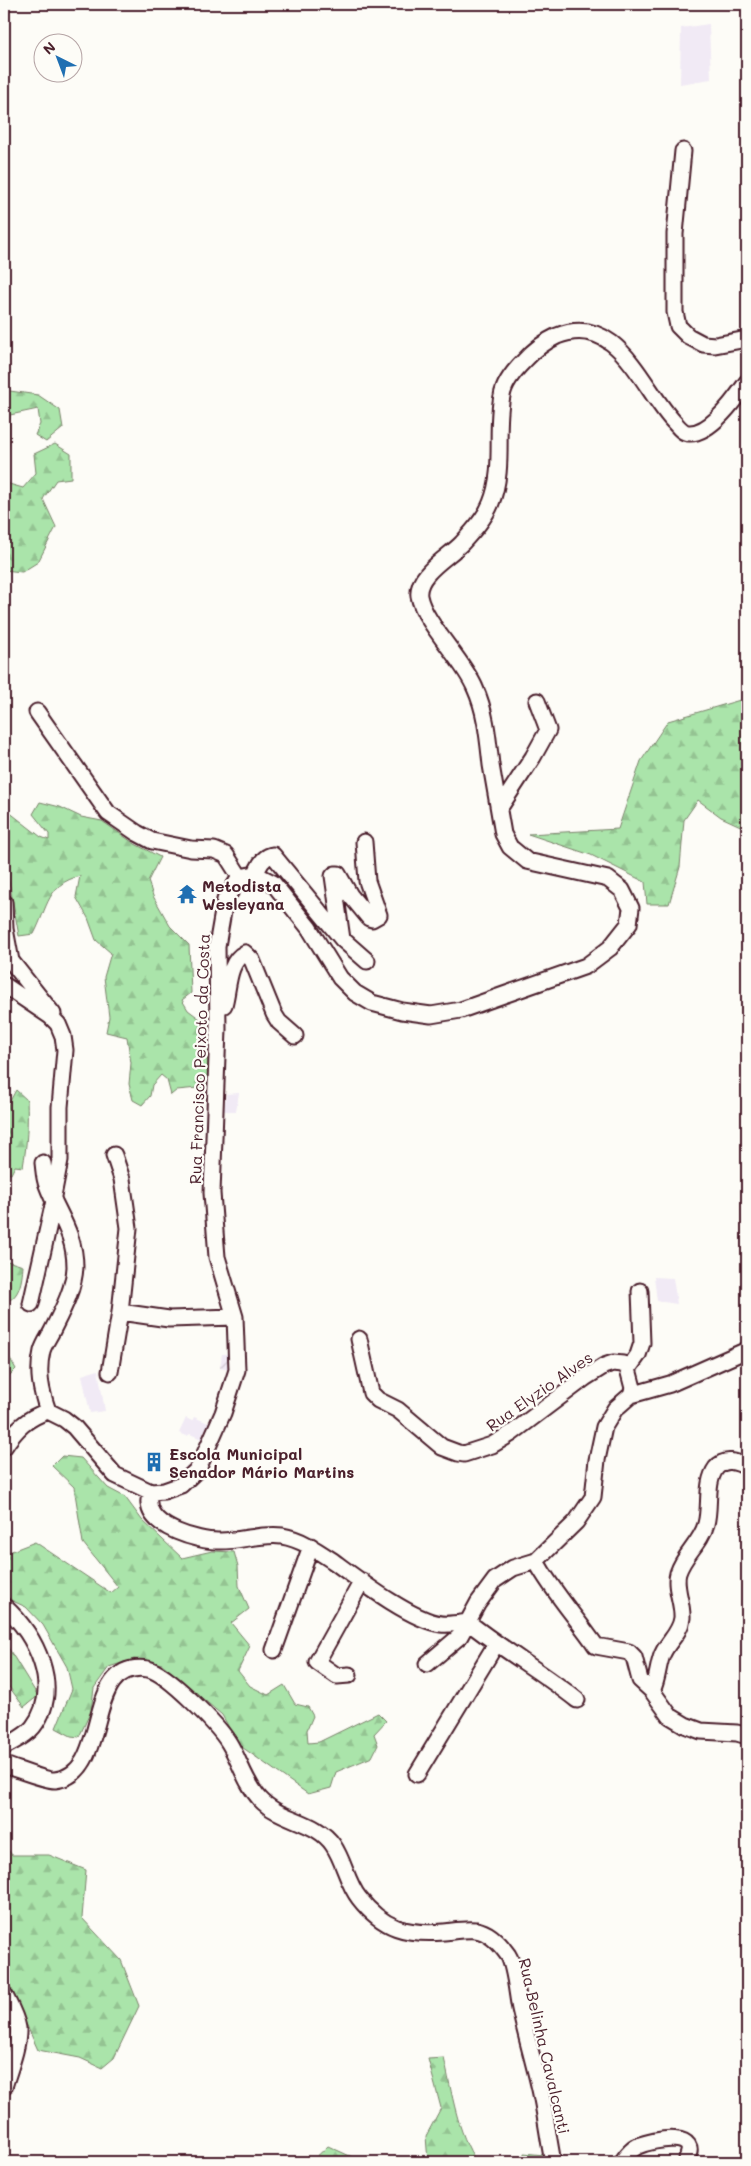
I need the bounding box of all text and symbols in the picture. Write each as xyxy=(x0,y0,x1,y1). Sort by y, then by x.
north arrow xyxy=(32,32,82,82)
text: N xyxy=(39,37,59,59)
place label: Metodista Wesleyana xyxy=(202,875,285,914)
temple icon: Metodista Wesleyana xyxy=(176,883,198,905)
street label: Rua Francisco Peixoto da Costa xyxy=(184,933,214,1185)
street label: Rua Elyzio Alves xyxy=(482,1346,596,1436)
place label: Escola Municipal Senador Mário Martins xyxy=(169,1443,354,1482)
building icon: Escola Municipal Senador Mário Martins xyxy=(143,1451,165,1473)
street label: Rua Belinha Cavalcanti xyxy=(515,1956,575,2136)

